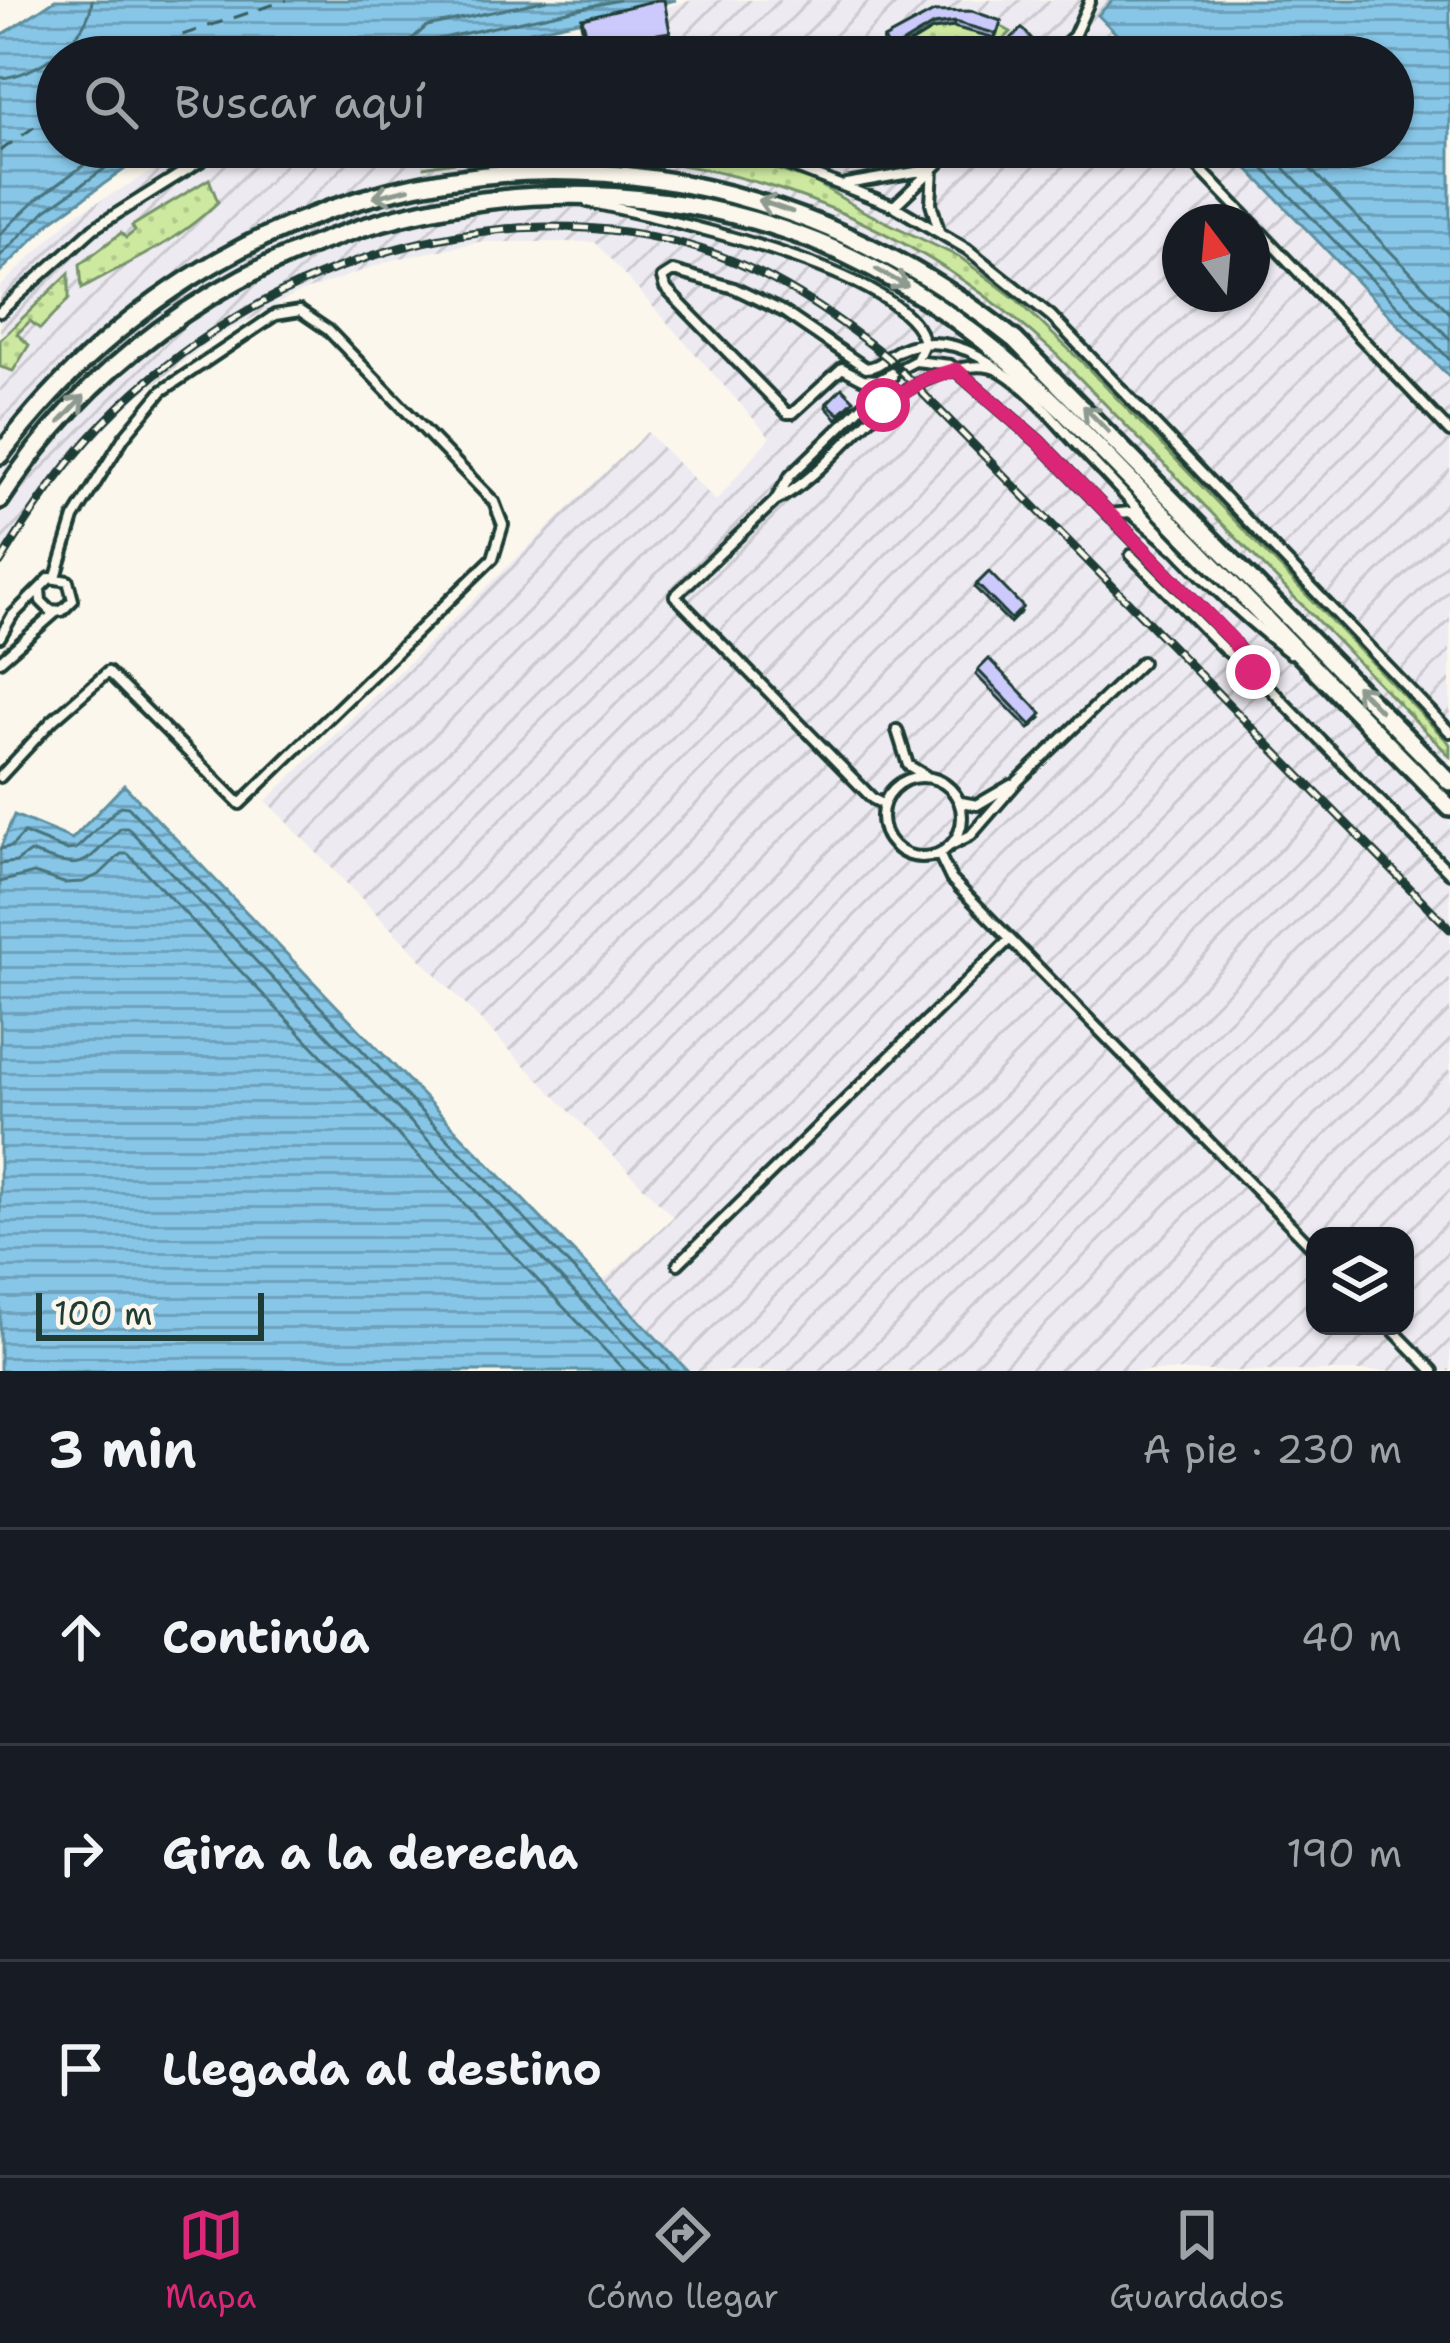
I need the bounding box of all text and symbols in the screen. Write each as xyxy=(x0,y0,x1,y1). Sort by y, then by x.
search box xyxy=(36,36,1414,168)
icon: search xyxy=(78,69,144,135)
text: Buscar aquí xyxy=(174,72,426,132)
one-way arrow xyxy=(372,183,410,205)
one-way arrow xyxy=(757,194,795,216)
north arrow xyxy=(1162,204,1270,312)
one-way arrow xyxy=(874,267,909,290)
route start xyxy=(856,378,910,432)
one-way arrow xyxy=(58,394,86,424)
one-way arrow xyxy=(1082,405,1111,434)
route end xyxy=(1226,645,1280,699)
one-way arrow xyxy=(1355,684,1383,713)
map controls xyxy=(1306,1227,1414,1335)
button: layers xyxy=(1306,1227,1414,1335)
scale bar xyxy=(36,1287,264,1340)
text: 100 m xyxy=(54,1291,153,1336)
text: 3 min xyxy=(48,1415,197,1483)
text: A pie · 230 m xyxy=(1143,1423,1402,1475)
icon: ahead xyxy=(48,1604,114,1670)
text: Continúa xyxy=(162,1607,370,1667)
text: 40 m xyxy=(1301,1611,1402,1663)
icon: right xyxy=(48,1820,114,1886)
text: Gira a la derecha xyxy=(162,1823,578,1883)
text: 190 m xyxy=(1286,1827,1402,1879)
icon: arrive xyxy=(48,2036,114,2102)
text: Llegada al destino xyxy=(162,2039,602,2099)
tab: Mapa xyxy=(165,2202,256,2319)
tab: Cómo llegar xyxy=(587,2202,779,2319)
tab: Guardados xyxy=(1109,2202,1285,2319)

